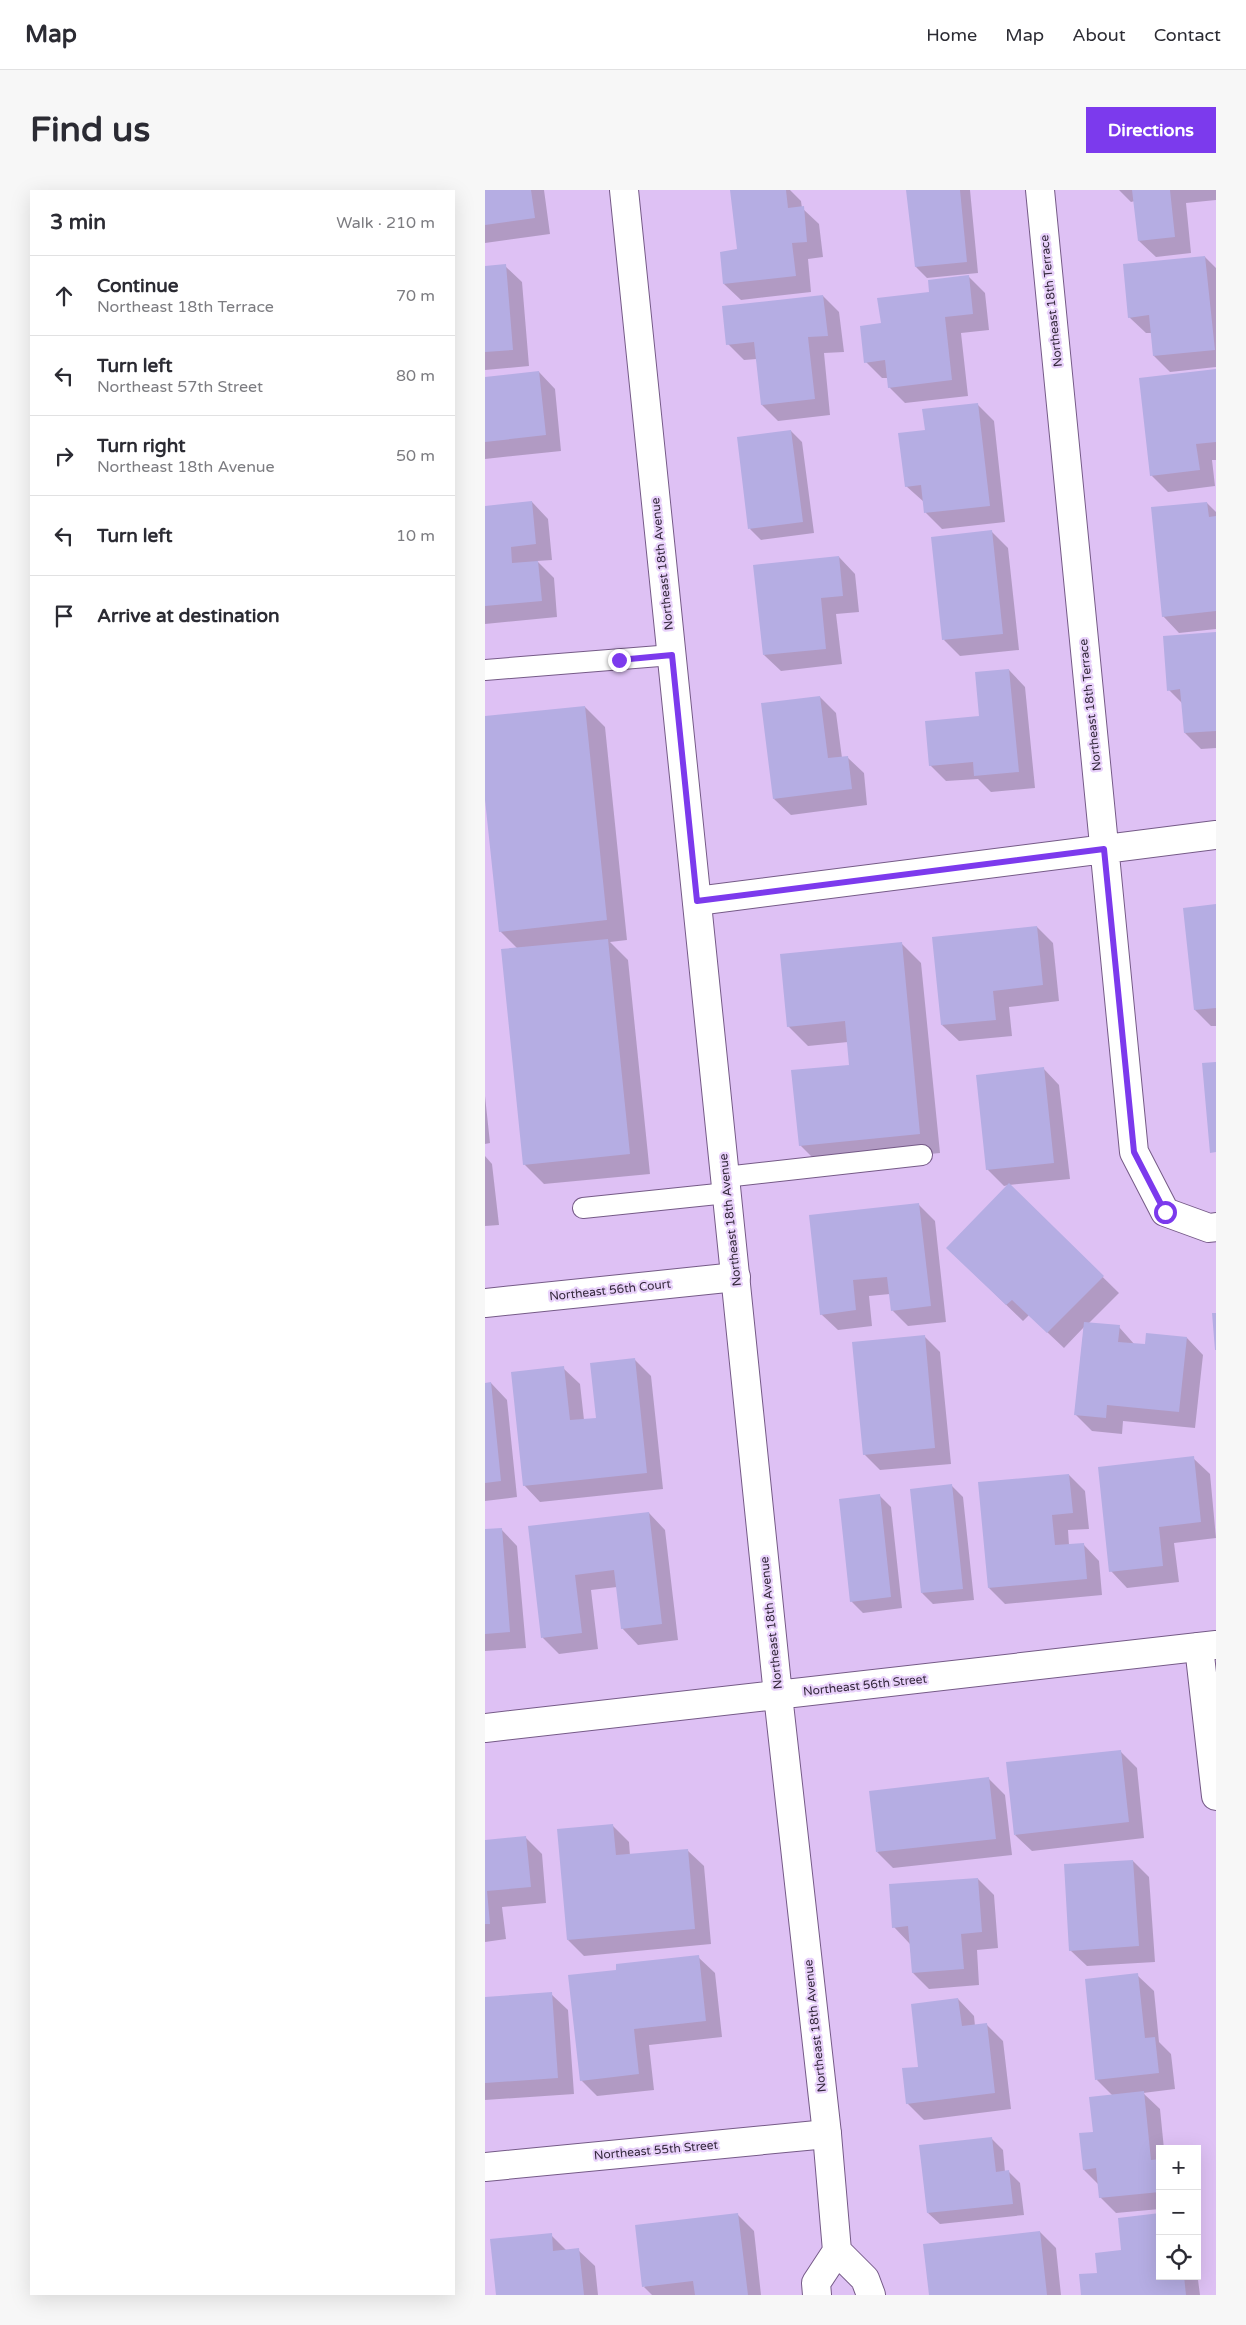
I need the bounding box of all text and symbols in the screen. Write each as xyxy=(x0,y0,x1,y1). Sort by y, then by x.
text: Map xyxy=(25,20,77,49)
text: Home xyxy=(926,24,977,46)
text: Map xyxy=(1005,24,1044,46)
text: About xyxy=(1072,24,1126,46)
text: Contact xyxy=(1154,24,1221,46)
button: Directions xyxy=(1086,107,1216,153)
text: Find us xyxy=(30,109,150,151)
text: 3 min xyxy=(50,210,106,235)
text: Walk · 210 m xyxy=(336,213,435,233)
street label: Northeast 18th Terrace xyxy=(1037,234,1065,368)
text: Continue xyxy=(97,275,179,297)
icon: ahead xyxy=(50,282,78,310)
text: 70 m xyxy=(396,286,435,306)
text: Northeast 18th Terrace xyxy=(97,297,274,317)
text: Turn left xyxy=(97,355,173,377)
icon: left xyxy=(50,362,78,390)
text: 80 m xyxy=(396,366,435,386)
text: Northeast 57th Street xyxy=(97,377,263,397)
text: Turn right xyxy=(97,435,185,457)
icon: right xyxy=(50,442,78,470)
text: 50 m xyxy=(396,446,435,466)
text: Northeast 18th Avenue xyxy=(97,457,275,477)
street label: Northeast 18th Avenue xyxy=(648,497,676,631)
icon: left xyxy=(50,522,78,550)
text: Turn left xyxy=(97,525,173,547)
text: 10 m xyxy=(396,526,435,546)
icon: arrive xyxy=(50,602,78,630)
text: Arrive at destination xyxy=(97,605,280,627)
street label: Northeast 18th Terrace xyxy=(1076,638,1104,772)
route end xyxy=(608,649,631,672)
street label: Northeast 18th Avenue xyxy=(716,1153,744,1287)
route start xyxy=(1154,1201,1177,1224)
street label: Northeast 56th Court xyxy=(548,1277,672,1303)
street label: Northeast 18th Avenue xyxy=(757,1556,785,1690)
street label: Northeast 56th Street xyxy=(802,1671,928,1698)
street label: Northeast 18th Avenue xyxy=(801,1959,829,2093)
street label: Northeast 55th Street xyxy=(593,2138,719,2162)
map controls xyxy=(1156,2145,1201,2280)
button: + xyxy=(1156,2145,1201,2190)
button: − xyxy=(1156,2190,1201,2235)
button: locate xyxy=(1156,2235,1201,2280)

